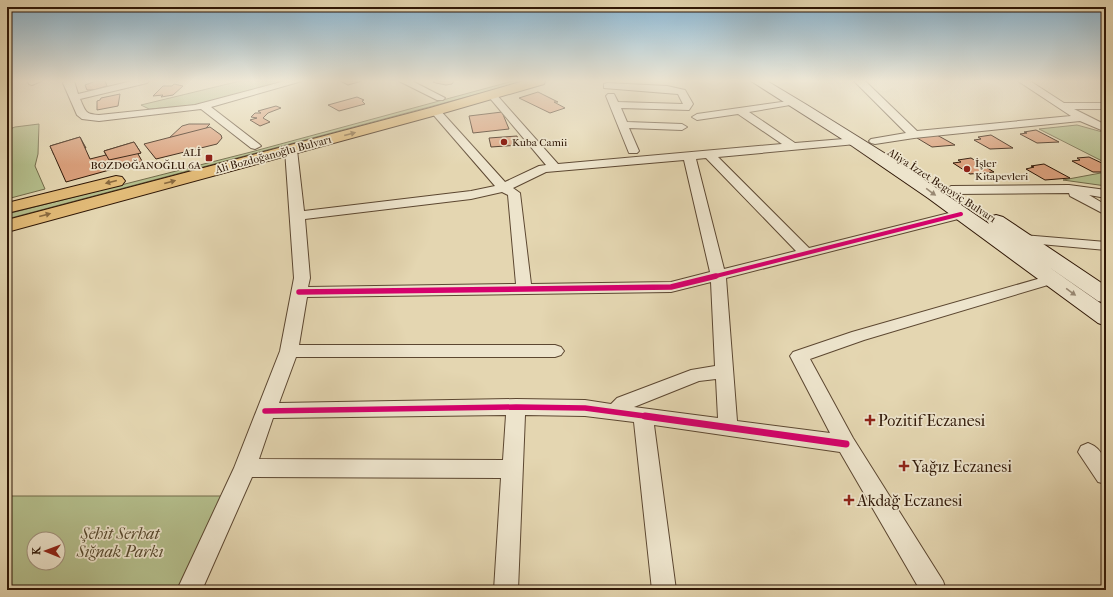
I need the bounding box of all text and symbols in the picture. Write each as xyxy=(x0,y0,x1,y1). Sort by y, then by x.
one-way arrow xyxy=(344,131,356,137)
street label: Ali Bozdoğanoğlu Bulvarı xyxy=(213,132,333,177)
place label: Kuba Camii xyxy=(512,136,568,149)
marker: Kuba Camii xyxy=(499,137,509,147)
street label: Aliya İzzet Begoviç Bulvarı xyxy=(884,145,999,226)
place label: ALİ BOZDOĞANOĞLU 6A xyxy=(91,146,202,172)
marker: ALİ BOZDOĞANOĞLU 6A xyxy=(204,153,214,163)
place label: İşler Kitapevleri xyxy=(975,157,1029,183)
marker: İşler Kitapevleri xyxy=(962,164,972,174)
one-way arrow xyxy=(104,179,116,185)
one-way arrow xyxy=(164,179,176,185)
one-way arrow xyxy=(926,188,936,196)
one-way arrow xyxy=(39,212,51,218)
one-way arrow xyxy=(1066,288,1076,296)
place label: Pozitif Eczanesi xyxy=(878,411,986,430)
marker: Pozitif Eczanesi xyxy=(865,415,875,425)
place label: Yağız Eczanesi xyxy=(911,457,1012,476)
marker: Yağız Eczanesi xyxy=(899,461,909,471)
place label: Akdağ Eczanesi xyxy=(856,491,963,510)
marker: Akdağ Eczanesi xyxy=(844,495,854,505)
park label: Şehit Serhat Sığnak Parkı xyxy=(76,524,164,561)
north arrow xyxy=(26,531,66,571)
text: K xyxy=(30,546,43,555)

